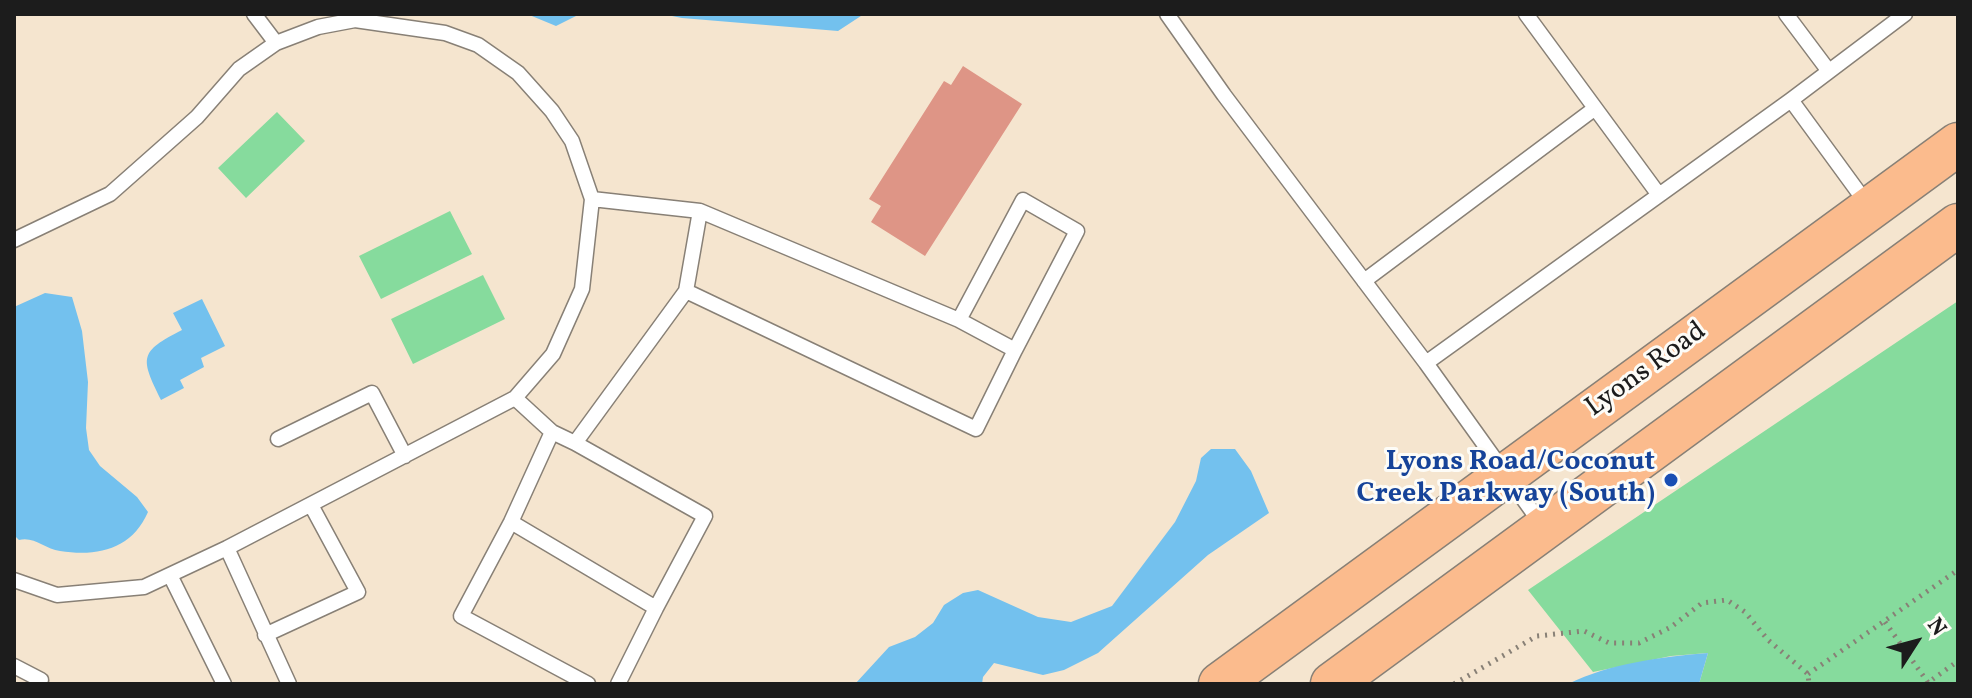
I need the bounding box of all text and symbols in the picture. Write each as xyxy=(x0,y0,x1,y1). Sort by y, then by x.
street label: Lyons Road xyxy=(1580,316,1714,426)
place label: Lyons Road/Coconut Creek Parkway (South) xyxy=(1356,447,1655,513)
marker: Lyons Road/Coconut Creek Parkway (South) xyxy=(1662,471,1680,489)
north arrow xyxy=(1876,602,1956,682)
text: N xyxy=(1919,612,1953,643)

